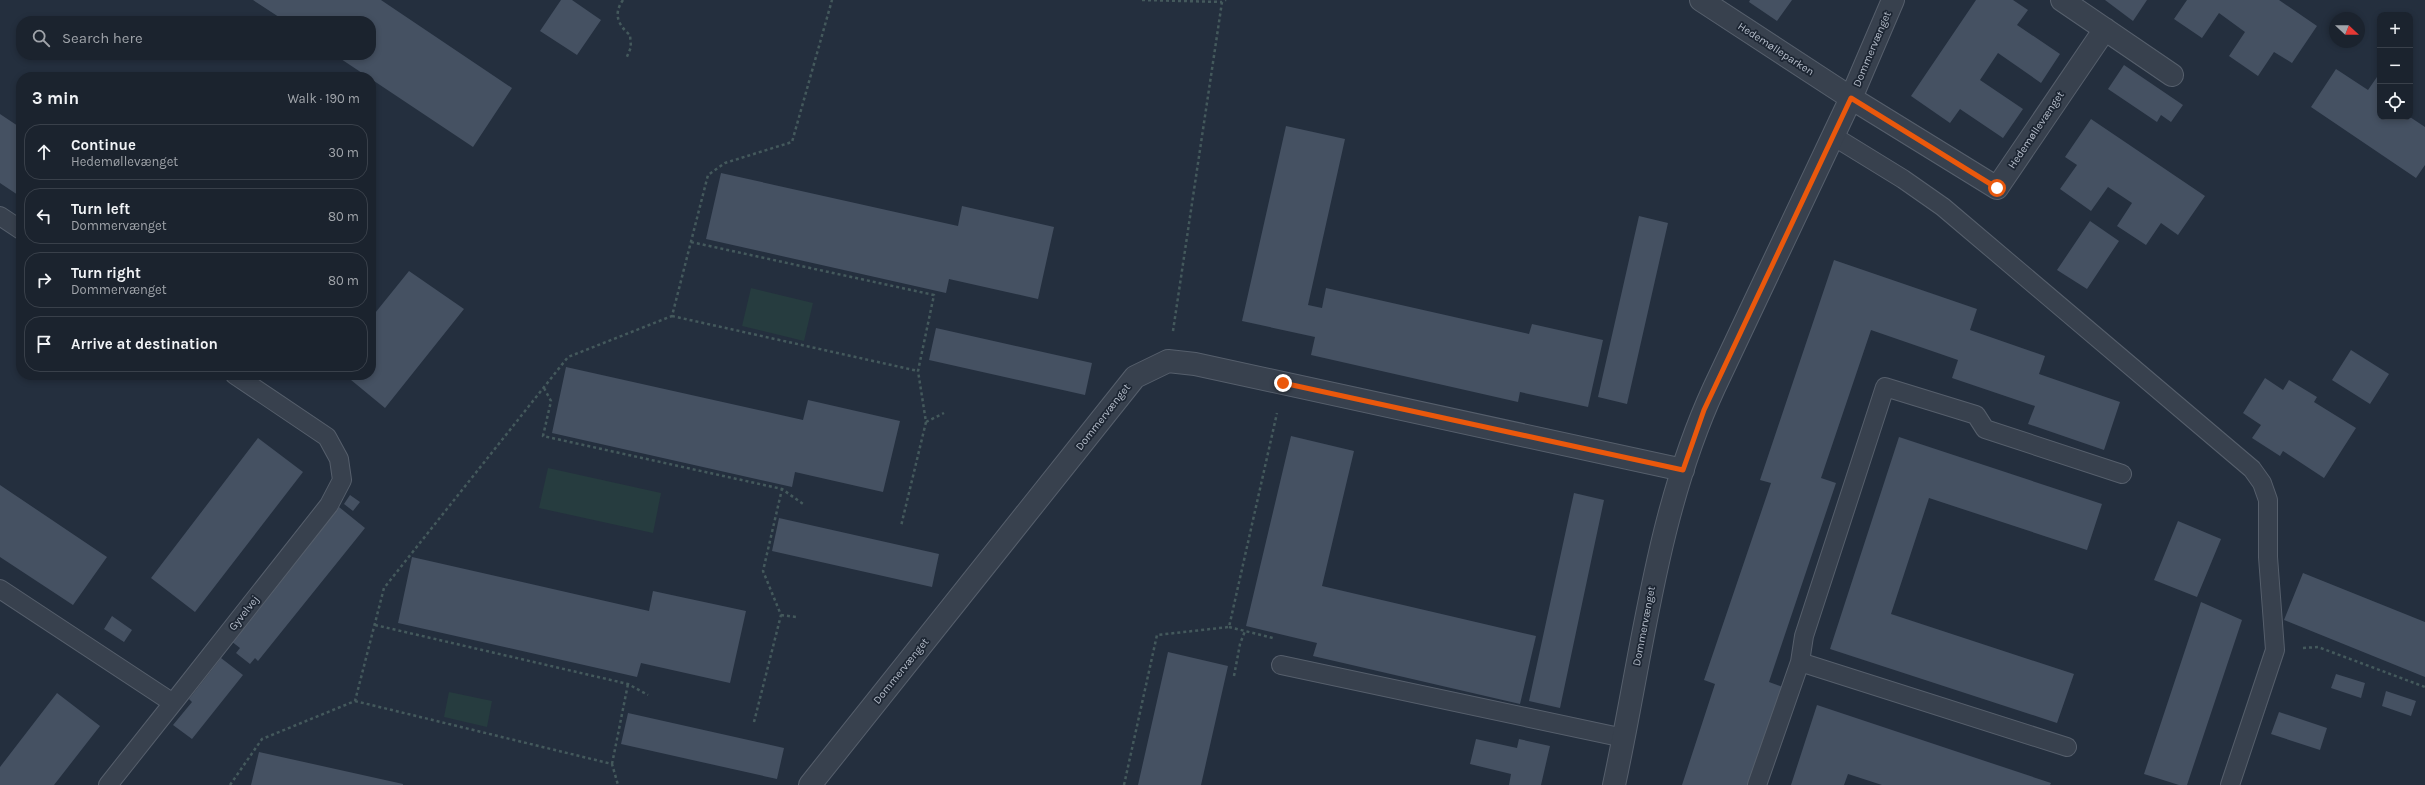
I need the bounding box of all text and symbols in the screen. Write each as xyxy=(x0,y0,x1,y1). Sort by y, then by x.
street label: Dommervænget xyxy=(1850,9,1894,89)
north arrow xyxy=(2329,12,2365,48)
map controls xyxy=(2377,12,2413,120)
button: + xyxy=(2377,12,2413,48)
search box xyxy=(16,16,376,60)
street label: Hedemølleparken xyxy=(1735,20,1817,78)
icon: search xyxy=(30,27,52,49)
text: Search here xyxy=(62,29,143,47)
button: − xyxy=(2377,48,2413,84)
button: locate xyxy=(2377,84,2413,120)
text: 3 min xyxy=(32,88,79,108)
street label: Hedemøllevænget xyxy=(2005,89,2067,171)
text: Walk · 190 m xyxy=(287,91,360,106)
text: Continue xyxy=(71,136,136,154)
icon: ahead xyxy=(33,141,55,163)
text: 30 m xyxy=(328,145,359,160)
text: Hedemøllevænget xyxy=(71,154,178,169)
route start xyxy=(1988,179,2006,197)
text: Turn left xyxy=(71,200,130,218)
icon: left xyxy=(33,205,55,227)
text: 80 m xyxy=(328,209,359,224)
text: Dommervænget xyxy=(71,218,167,233)
text: Turn right xyxy=(71,264,141,282)
icon: right xyxy=(33,269,55,291)
text: 80 m xyxy=(328,273,359,288)
text: Dommervænget xyxy=(71,282,167,297)
icon: arrive xyxy=(33,333,55,355)
text: Arrive at destination xyxy=(71,335,218,353)
route end xyxy=(1274,374,1292,392)
street label: Dommervænget xyxy=(1073,381,1133,453)
street label: Dommervænget xyxy=(1630,585,1658,667)
street label: Gyvelvej xyxy=(226,593,262,633)
street label: Dommervænget xyxy=(870,635,932,707)

